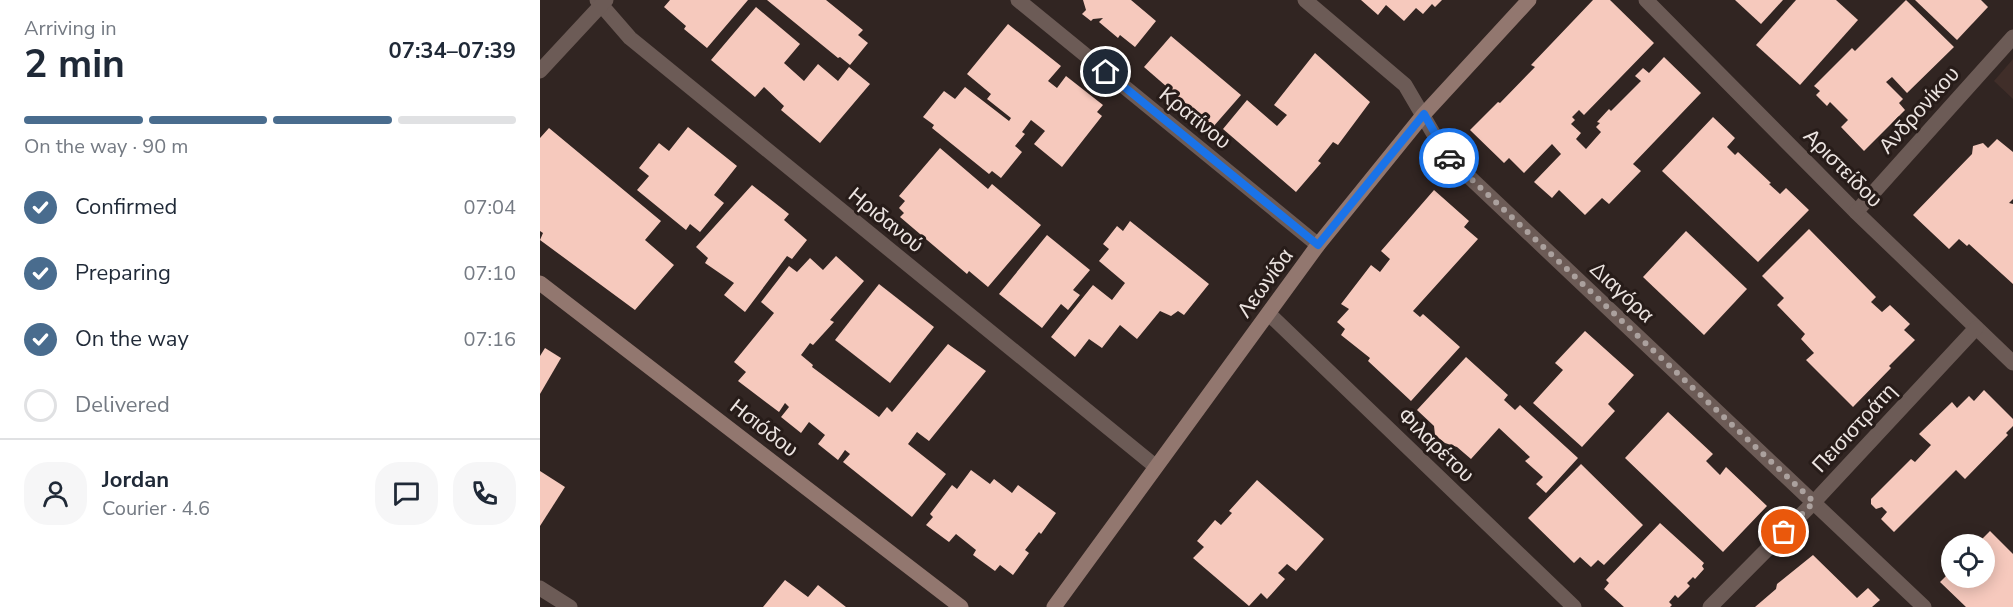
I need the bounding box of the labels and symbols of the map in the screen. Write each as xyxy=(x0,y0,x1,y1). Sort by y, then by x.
pin xyxy=(1080,46,1131,97)
street label: Ανδρονίκου xyxy=(1872,60,1966,160)
street label: Κρατίνου xyxy=(1153,80,1237,156)
street label: Αριστείδου xyxy=(1797,122,1889,214)
courier xyxy=(1419,128,1479,188)
street label: Ηριδανού xyxy=(842,181,930,259)
street label: Λεωνίδα xyxy=(1231,243,1299,323)
street label: Διαγόρα xyxy=(1584,255,1660,329)
street label: Πεισιστράτη xyxy=(1806,377,1902,479)
street label: Ησιόδου xyxy=(724,393,804,463)
street label: Φιλαρέτου xyxy=(1392,402,1480,488)
pin xyxy=(1758,506,1809,557)

